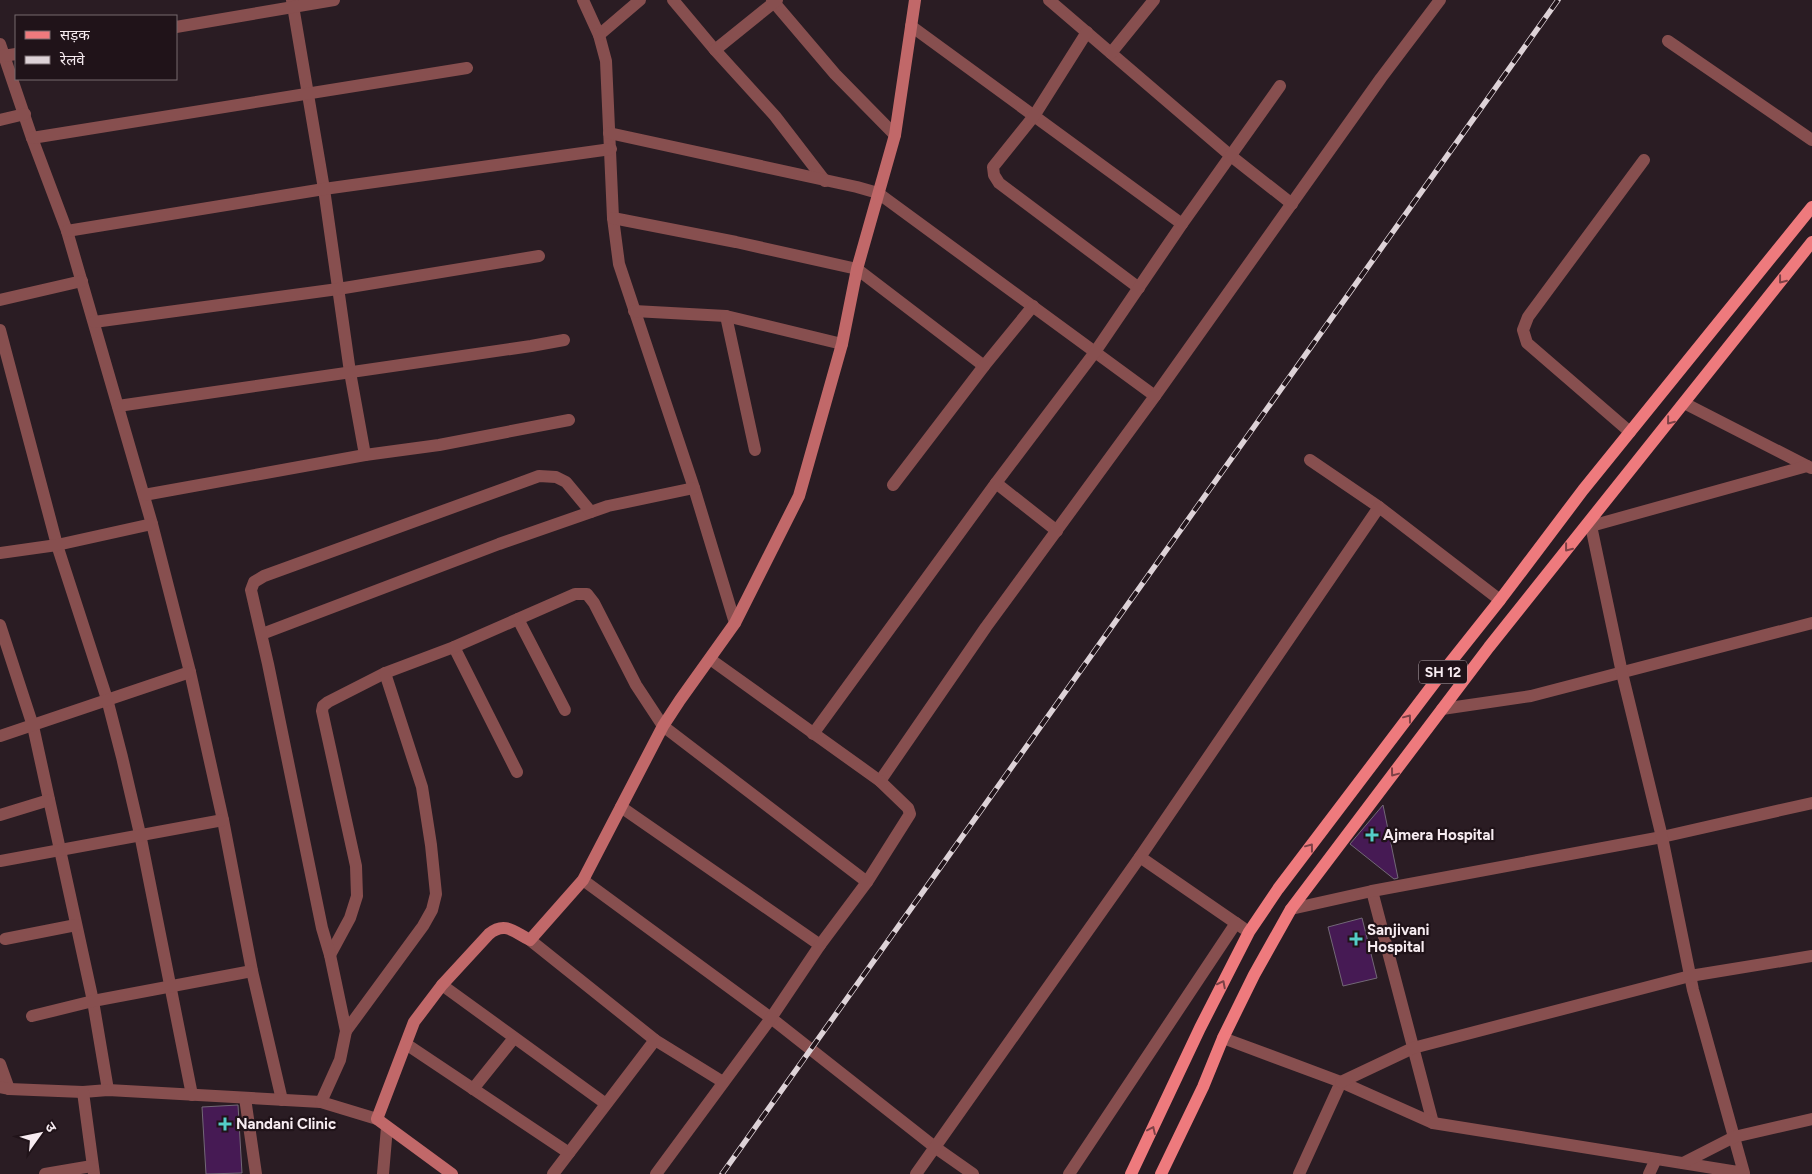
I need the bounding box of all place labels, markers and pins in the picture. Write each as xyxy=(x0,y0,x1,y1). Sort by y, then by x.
place label: Ajmera Hospital xyxy=(1383,826,1494,844)
marker: Ajmera Hospital xyxy=(1365,828,1379,842)
place label: Sanjivani Hospital xyxy=(1367,921,1430,956)
marker: Sanjivani Hospital xyxy=(1349,932,1363,946)
place label: Nandani Clinic xyxy=(236,1115,336,1133)
marker: Nandani Clinic xyxy=(218,1117,232,1131)

